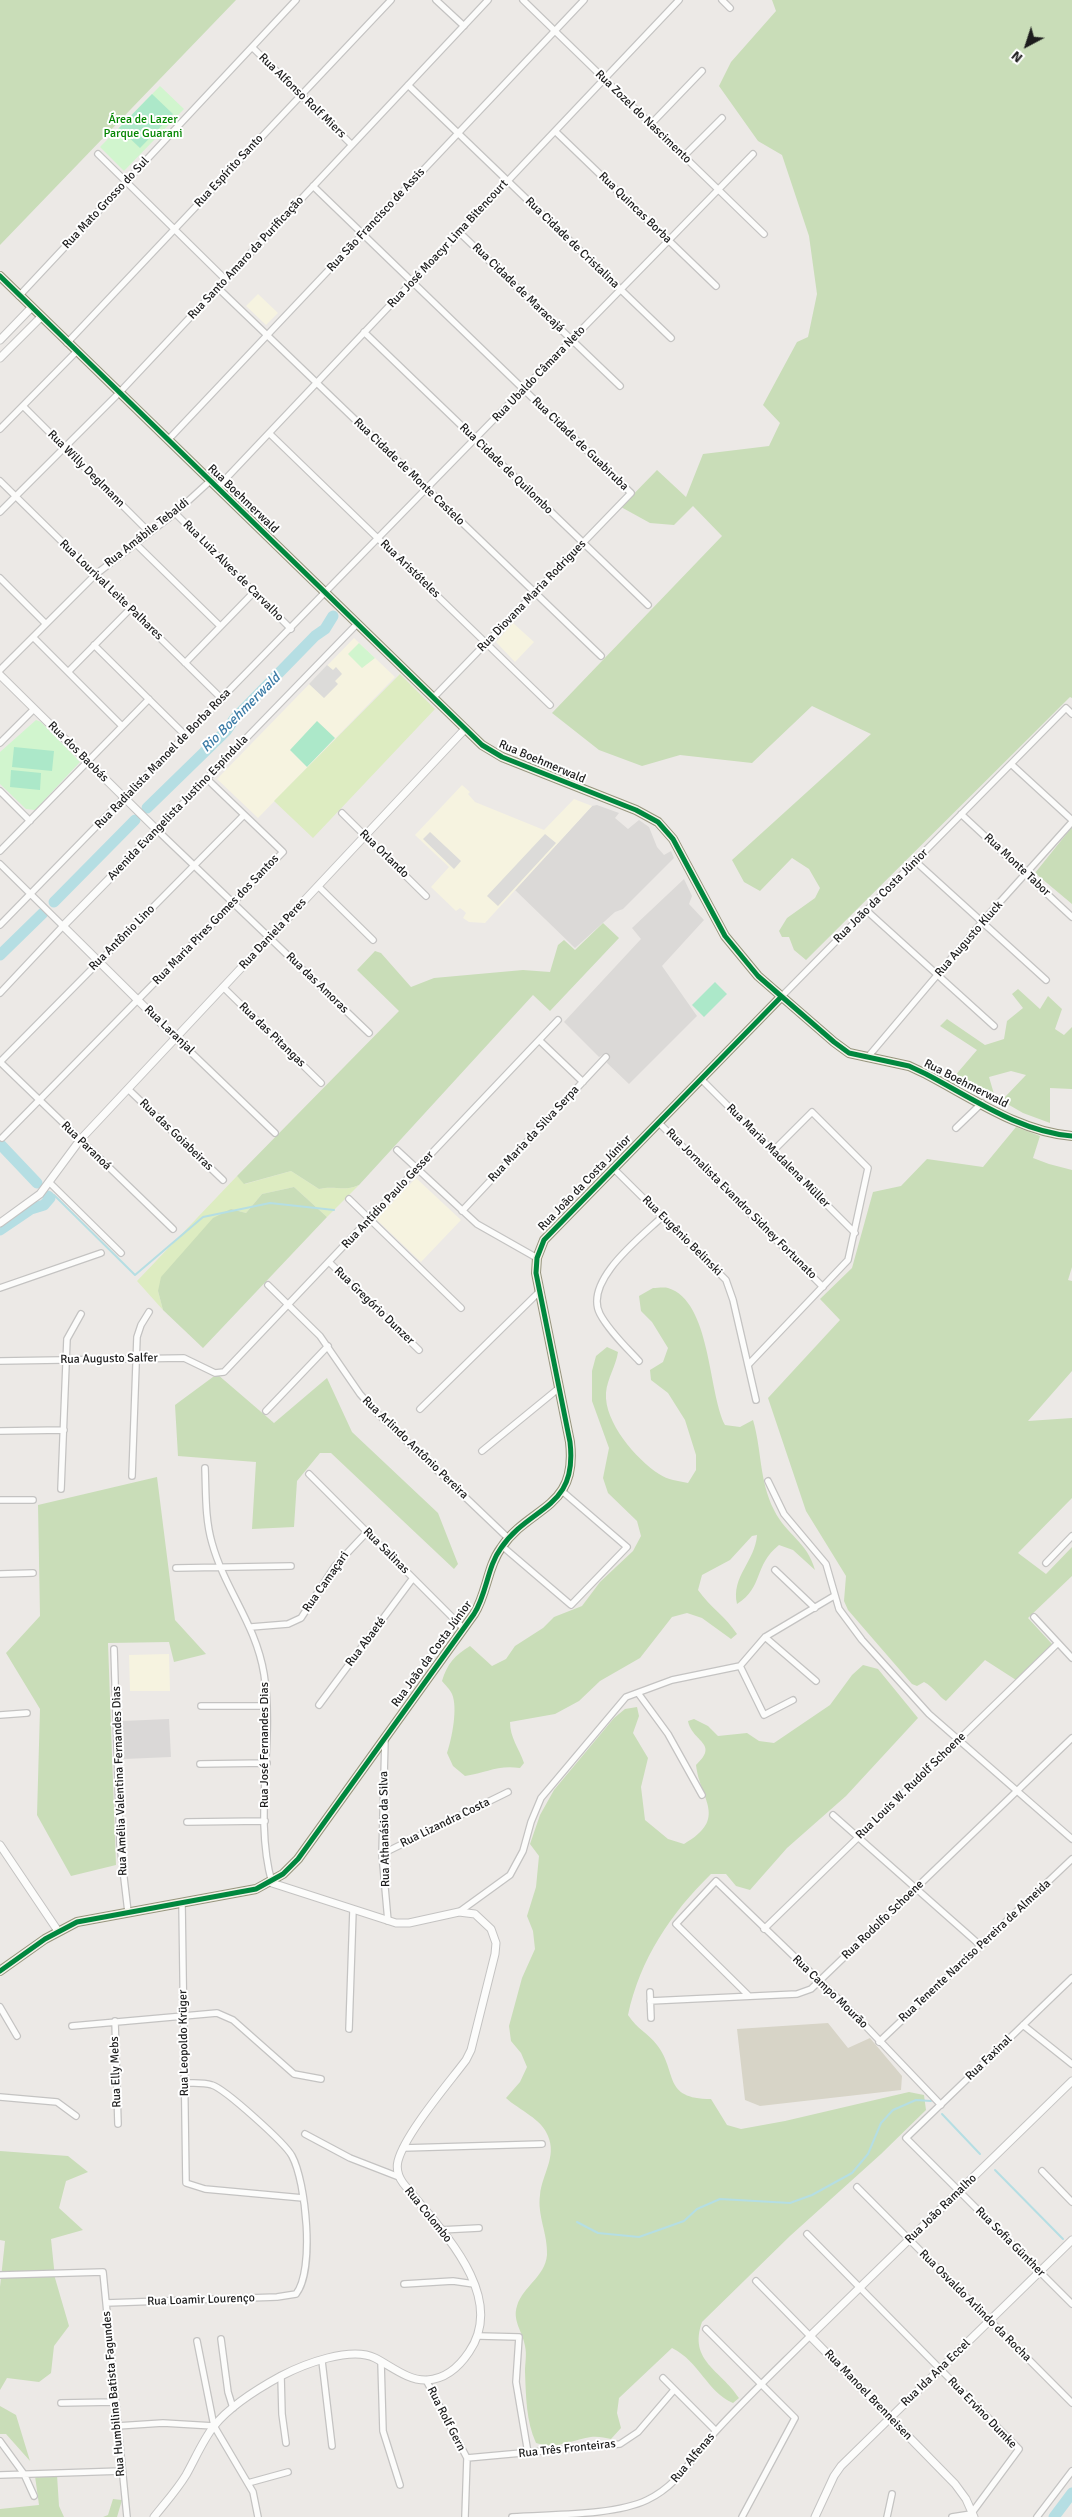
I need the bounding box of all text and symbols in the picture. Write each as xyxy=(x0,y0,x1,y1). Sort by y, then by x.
north arrow xyxy=(1002,20,1052,70)
text: N xyxy=(1008,47,1026,67)
street label: Rua Alfonso Rolf Miers xyxy=(255,51,349,141)
street label: Rua Zozel do Nascimento xyxy=(592,67,694,167)
park label: Área de Lazer Parque Guarani xyxy=(103,113,183,141)
street label: Rua Espírito Santo xyxy=(192,132,266,210)
street label: Rua Mato Grosso do Sul xyxy=(60,154,152,252)
street label: Rua São Francisco de Assis xyxy=(324,165,428,275)
street label: Rua Quincas Borba xyxy=(595,169,675,247)
street label: Rua José Moacyr Lima Bitencourt xyxy=(385,177,511,311)
street label: Rua Santo Amaro da Purificação xyxy=(185,193,307,323)
street label: Rua Cidade de Cristalina xyxy=(522,194,622,292)
street label: Rua Cidade de Maracajá xyxy=(469,240,567,336)
street label: Rua Ubaldo Câmara Neto xyxy=(489,323,589,425)
street label: Rua Cidade de Guabiruba xyxy=(529,394,631,494)
street label: Rua Cidade de Monte Castelo xyxy=(351,415,467,529)
street label: Rua Cidade de Quilombo xyxy=(456,421,556,517)
street label: Rua Willy Deglmann xyxy=(44,427,128,511)
street label: Rua Boehmerwald xyxy=(205,462,281,536)
street label: Rua Amábile Tebaldi xyxy=(102,496,192,570)
street label: Rua Luiz Alves de Carvalho xyxy=(180,518,286,624)
street label: Rua Lourival Leite Palhares xyxy=(56,537,166,643)
street label: Rua Aristóteles xyxy=(377,537,443,601)
street label: Rua Diovana Maria Rodrigues xyxy=(475,537,589,655)
water label: Rio Boehmerwald xyxy=(198,670,284,756)
street label: Rua Radialista Manoel de Borba Rosa xyxy=(92,686,234,832)
street label: Rua dos Baobás xyxy=(45,719,111,785)
street label: Avenida Evangelista Justino Espíndula xyxy=(105,732,251,884)
street label: Rua Boehmerwald xyxy=(496,737,588,787)
street label: Rua Orlando xyxy=(356,827,412,881)
street label: Rua Monte Tabor xyxy=(981,831,1053,899)
street label: Rua João da Costa Júnior xyxy=(831,846,931,946)
street label: Rua Maria Pires Gomes dos Santos xyxy=(150,852,282,988)
street label: Rua Daniela Peres xyxy=(236,895,310,973)
street label: Rua Augusto Kluck xyxy=(932,898,1006,980)
street label: Rua Antônio Lino xyxy=(86,902,158,974)
street label: Rua das Amoras xyxy=(283,950,351,1016)
street label: Rua das Pitangas xyxy=(236,1000,308,1070)
street label: Rua Laranjal xyxy=(141,1002,197,1058)
street label: Rua Boehmerwald xyxy=(921,1056,1011,1112)
street label: Rua Maria da Silva Serpa xyxy=(486,1083,582,1185)
street label: Rua das Goiabeiras xyxy=(136,1096,216,1174)
street label: Rua Maria Madalena Müller xyxy=(723,1101,833,1211)
street label: Rua Paranoá xyxy=(58,1119,114,1173)
street label: Rua Jornalista Evandro Sidney Fortunato xyxy=(663,1126,819,1282)
street label: Rua João da Costa Júnior xyxy=(535,1132,635,1234)
street label: Rua Antídio Paulo Gesser xyxy=(339,1148,437,1252)
street label: Rua Eugênio Belinski xyxy=(639,1193,725,1279)
street label: Rua Gregório Dunzer xyxy=(331,1264,417,1348)
street label: Rua Augusto Salfer xyxy=(60,1351,158,1367)
street label: Rua Arlindo Antônio Pereira xyxy=(359,1394,471,1502)
street label: Rua Salinas xyxy=(360,1525,412,1577)
street label: Rua Camaçari xyxy=(300,1549,352,1615)
street label: Rua João da Costa Júnior xyxy=(389,1598,475,1710)
street label: Rua Abaeté xyxy=(343,1614,389,1670)
street label: Rua José Fernandes Dias xyxy=(258,1682,272,1808)
street label: Rua Amélia Valentina Fernandes Dias xyxy=(109,1686,131,1876)
street label: Rua Louis W. Rudolf Schoene xyxy=(853,1730,969,1842)
street label: Rua Athanásio da Silva xyxy=(377,1771,393,1887)
street label: Rua Lizandra Costa xyxy=(398,1795,492,1851)
street label: Rua Rodolfo Schoene xyxy=(839,1877,927,1963)
street label: Rua Tenente Narciso Pereira de Almeida xyxy=(896,1877,1054,2025)
street label: Rua Campo Mourão xyxy=(789,1952,871,2032)
street label: Rua Leopoldo Krüger xyxy=(176,1990,192,2096)
street label: Rua Faxinal xyxy=(963,2032,1015,2084)
street label: Rua Elly Mebs xyxy=(108,2036,124,2108)
street label: Rua João Ramalho xyxy=(902,2171,980,2247)
street label: Rua Colombo xyxy=(401,2184,455,2246)
street label: Rua Sofia Günther xyxy=(972,2204,1048,2280)
street label: Rua Osvaldo Arlindo da Rocha xyxy=(916,2247,1034,2365)
street label: Rua Loamir Lourenço xyxy=(147,2291,255,2309)
street label: Rua Humbilina Batista Fagundes xyxy=(100,2311,128,2477)
street label: Rua Ida Ana Eccel xyxy=(898,2336,974,2410)
street label: Rua Manoel Brenneisen xyxy=(821,2347,915,2443)
street label: Rua Ervino Dumke xyxy=(944,2374,1020,2452)
street label: Rua Rolf Gern xyxy=(424,2384,468,2454)
street label: Rua Alfenas xyxy=(668,2430,718,2486)
street label: Rua Três Fronteiras xyxy=(518,2437,616,2461)

